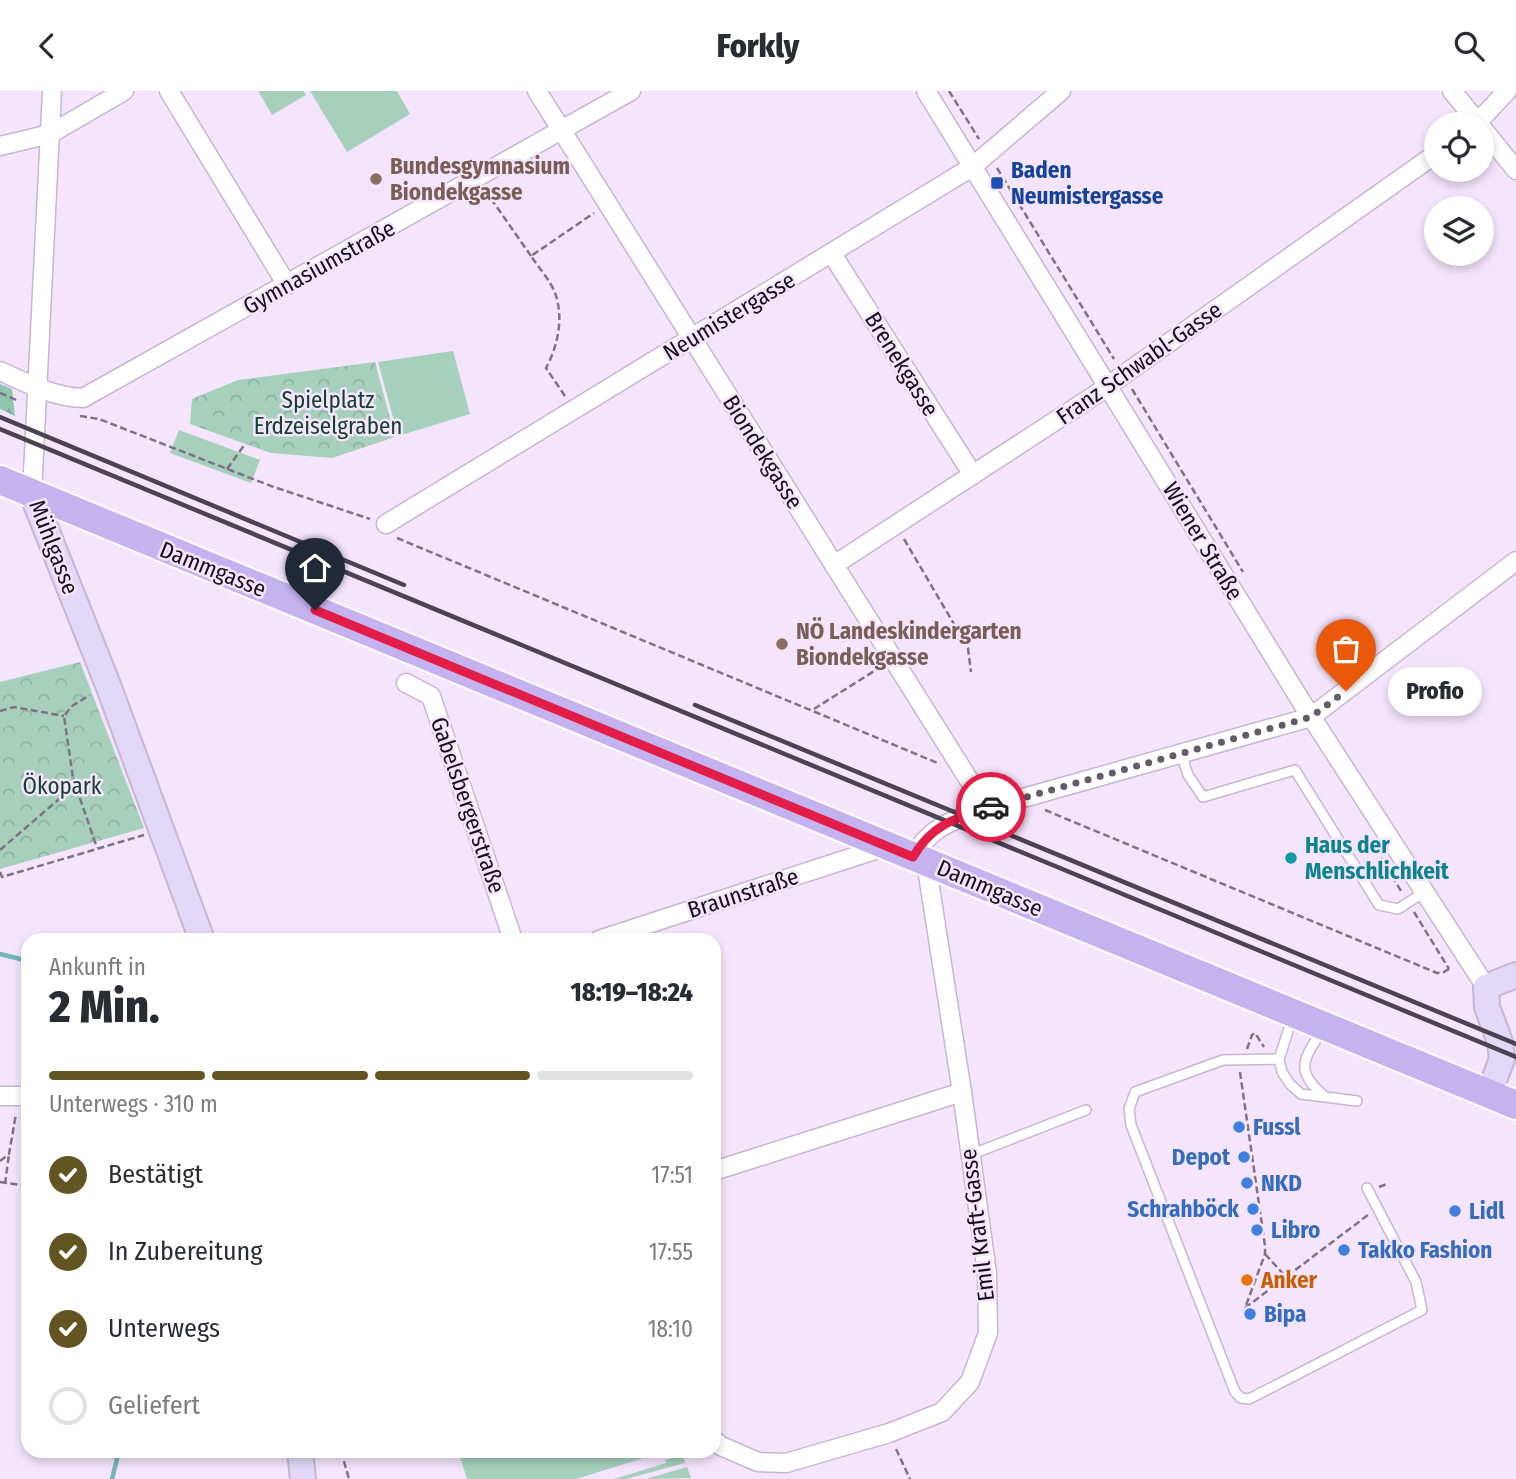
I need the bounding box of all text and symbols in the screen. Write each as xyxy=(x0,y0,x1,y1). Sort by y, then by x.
icon: back xyxy=(28,27,66,65)
text: Forkly xyxy=(717,27,799,65)
icon: search xyxy=(1450,27,1488,65)
map controls xyxy=(1424,112,1494,266)
button: locate xyxy=(1424,112,1494,182)
place label: Bundesgymnasium Biondekgasse xyxy=(390,152,570,206)
place label: Baden Neumistergasse xyxy=(1011,156,1164,210)
marker: Bundesgymnasium Biondekgasse xyxy=(368,171,384,187)
marker: Baden Neumistergasse xyxy=(989,175,1005,191)
button: layers xyxy=(1424,196,1494,266)
street label: Gymnasiumstraße xyxy=(238,214,400,320)
street label: Neumistergasse xyxy=(658,266,800,366)
street label: Franz Schwabl-Gasse xyxy=(1051,295,1227,431)
street label: Brenekgasse xyxy=(859,307,945,421)
park label: Spielplatz Erdzeiselgraben xyxy=(254,386,402,440)
street label: Biondekgasse xyxy=(717,390,809,514)
street label: Wiener Straße xyxy=(1157,477,1249,605)
street label: Mühlgasse xyxy=(23,496,85,598)
street label: Dammgasse xyxy=(156,535,270,603)
pin xyxy=(285,538,345,610)
icon: home xyxy=(296,549,334,587)
place label: NÖ Landeskindergarten Biondekgasse xyxy=(796,617,1022,671)
pin xyxy=(1316,619,1376,691)
icon: bag xyxy=(1327,630,1365,668)
marker: NÖ Landeskindergarten Biondekgasse xyxy=(774,636,790,652)
callout: Profio xyxy=(1388,667,1482,715)
text: Profio xyxy=(1406,677,1464,705)
street label: Gabelsbergerstraße xyxy=(425,713,511,897)
park label: Ökopark xyxy=(22,772,102,800)
courier xyxy=(956,772,1026,842)
icon: car xyxy=(972,788,1010,826)
place label: Haus der Menschlichkeit xyxy=(1305,831,1450,885)
marker: Haus der Menschlichkeit xyxy=(1283,850,1299,866)
street label: Dammgasse xyxy=(933,853,1047,923)
street label: Braunstraße xyxy=(684,862,802,924)
text: Ankunft in xyxy=(49,953,146,981)
text: 18:19–18:24 xyxy=(570,977,693,1008)
text: 2 Min. xyxy=(49,979,160,1034)
text: Unterwegs · 310 m xyxy=(49,1090,218,1118)
place label: Fussl xyxy=(1253,1113,1301,1141)
marker: Fussl xyxy=(1231,1119,1247,1135)
place label: Depot xyxy=(1172,1143,1231,1171)
street label: Emil Kraft-Gasse xyxy=(954,1147,1000,1303)
marker: Depot xyxy=(1236,1149,1252,1165)
icon: check xyxy=(49,1156,87,1194)
text: Bestätigt xyxy=(108,1159,203,1190)
text: 17:51 xyxy=(651,1161,693,1189)
place label: NKD xyxy=(1261,1169,1302,1197)
marker: NKD xyxy=(1239,1175,1255,1191)
place label: Schrahböck xyxy=(1127,1195,1239,1223)
place label: Lidl xyxy=(1469,1197,1505,1225)
marker: Schrahböck xyxy=(1245,1201,1261,1217)
marker: Lidl xyxy=(1447,1203,1463,1219)
place label: Libro xyxy=(1271,1216,1320,1244)
marker: Libro xyxy=(1249,1222,1265,1238)
icon: check xyxy=(49,1233,87,1271)
text: In Zubereitung xyxy=(108,1236,262,1267)
place label: Takko Fashion xyxy=(1358,1236,1492,1264)
text: 17:55 xyxy=(649,1238,693,1266)
marker: Takko Fashion xyxy=(1336,1242,1352,1258)
place label: Anker xyxy=(1260,1266,1318,1294)
marker: Anker xyxy=(1239,1272,1255,1288)
place label: Bipa xyxy=(1264,1300,1307,1328)
marker: Bipa xyxy=(1242,1306,1258,1322)
icon: check xyxy=(49,1310,87,1348)
text: Unterwegs xyxy=(108,1313,220,1344)
text: 18:10 xyxy=(648,1315,693,1343)
text: Geliefert xyxy=(108,1390,200,1421)

